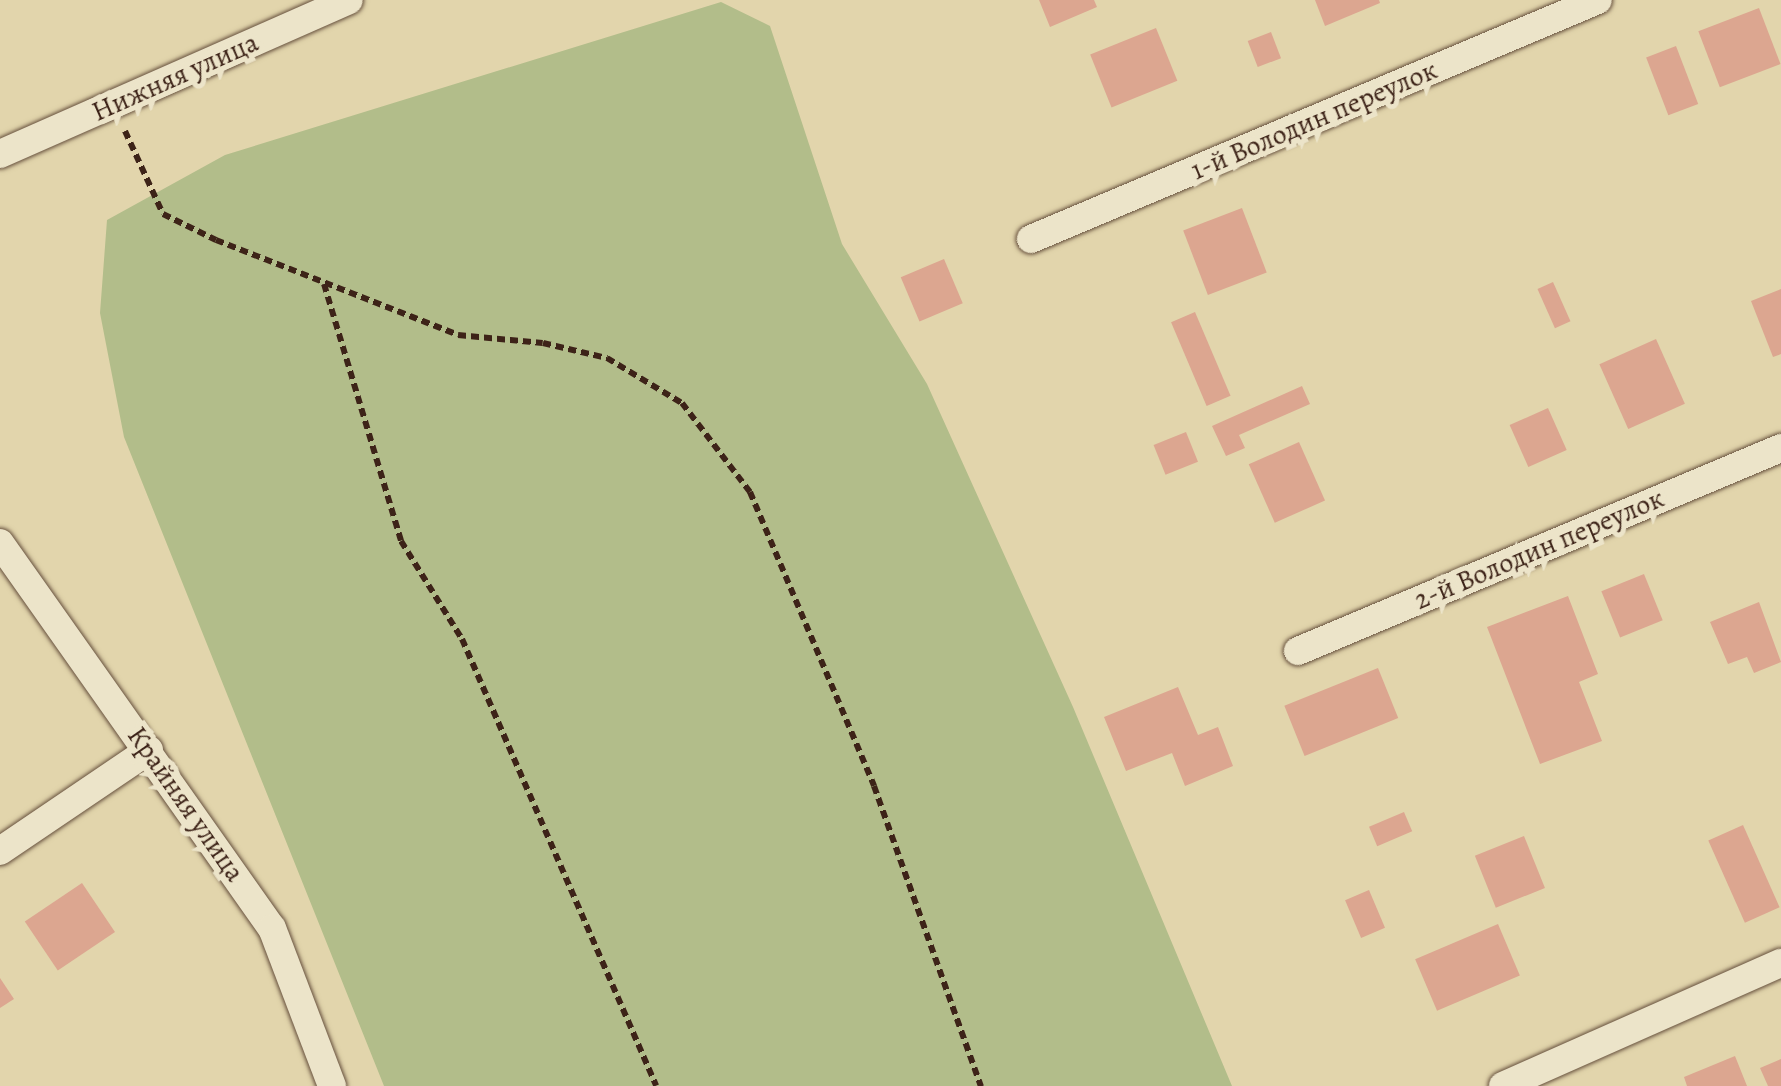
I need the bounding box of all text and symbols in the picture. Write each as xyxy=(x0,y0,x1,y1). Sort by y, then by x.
street label: Нижняя улица xyxy=(87,25,263,129)
street label: 1-й Володин переулок xyxy=(1186,53,1442,187)
street label: 2-й Володин переулок xyxy=(1409,481,1669,617)
street label: Крайняя улица xyxy=(120,720,252,888)

